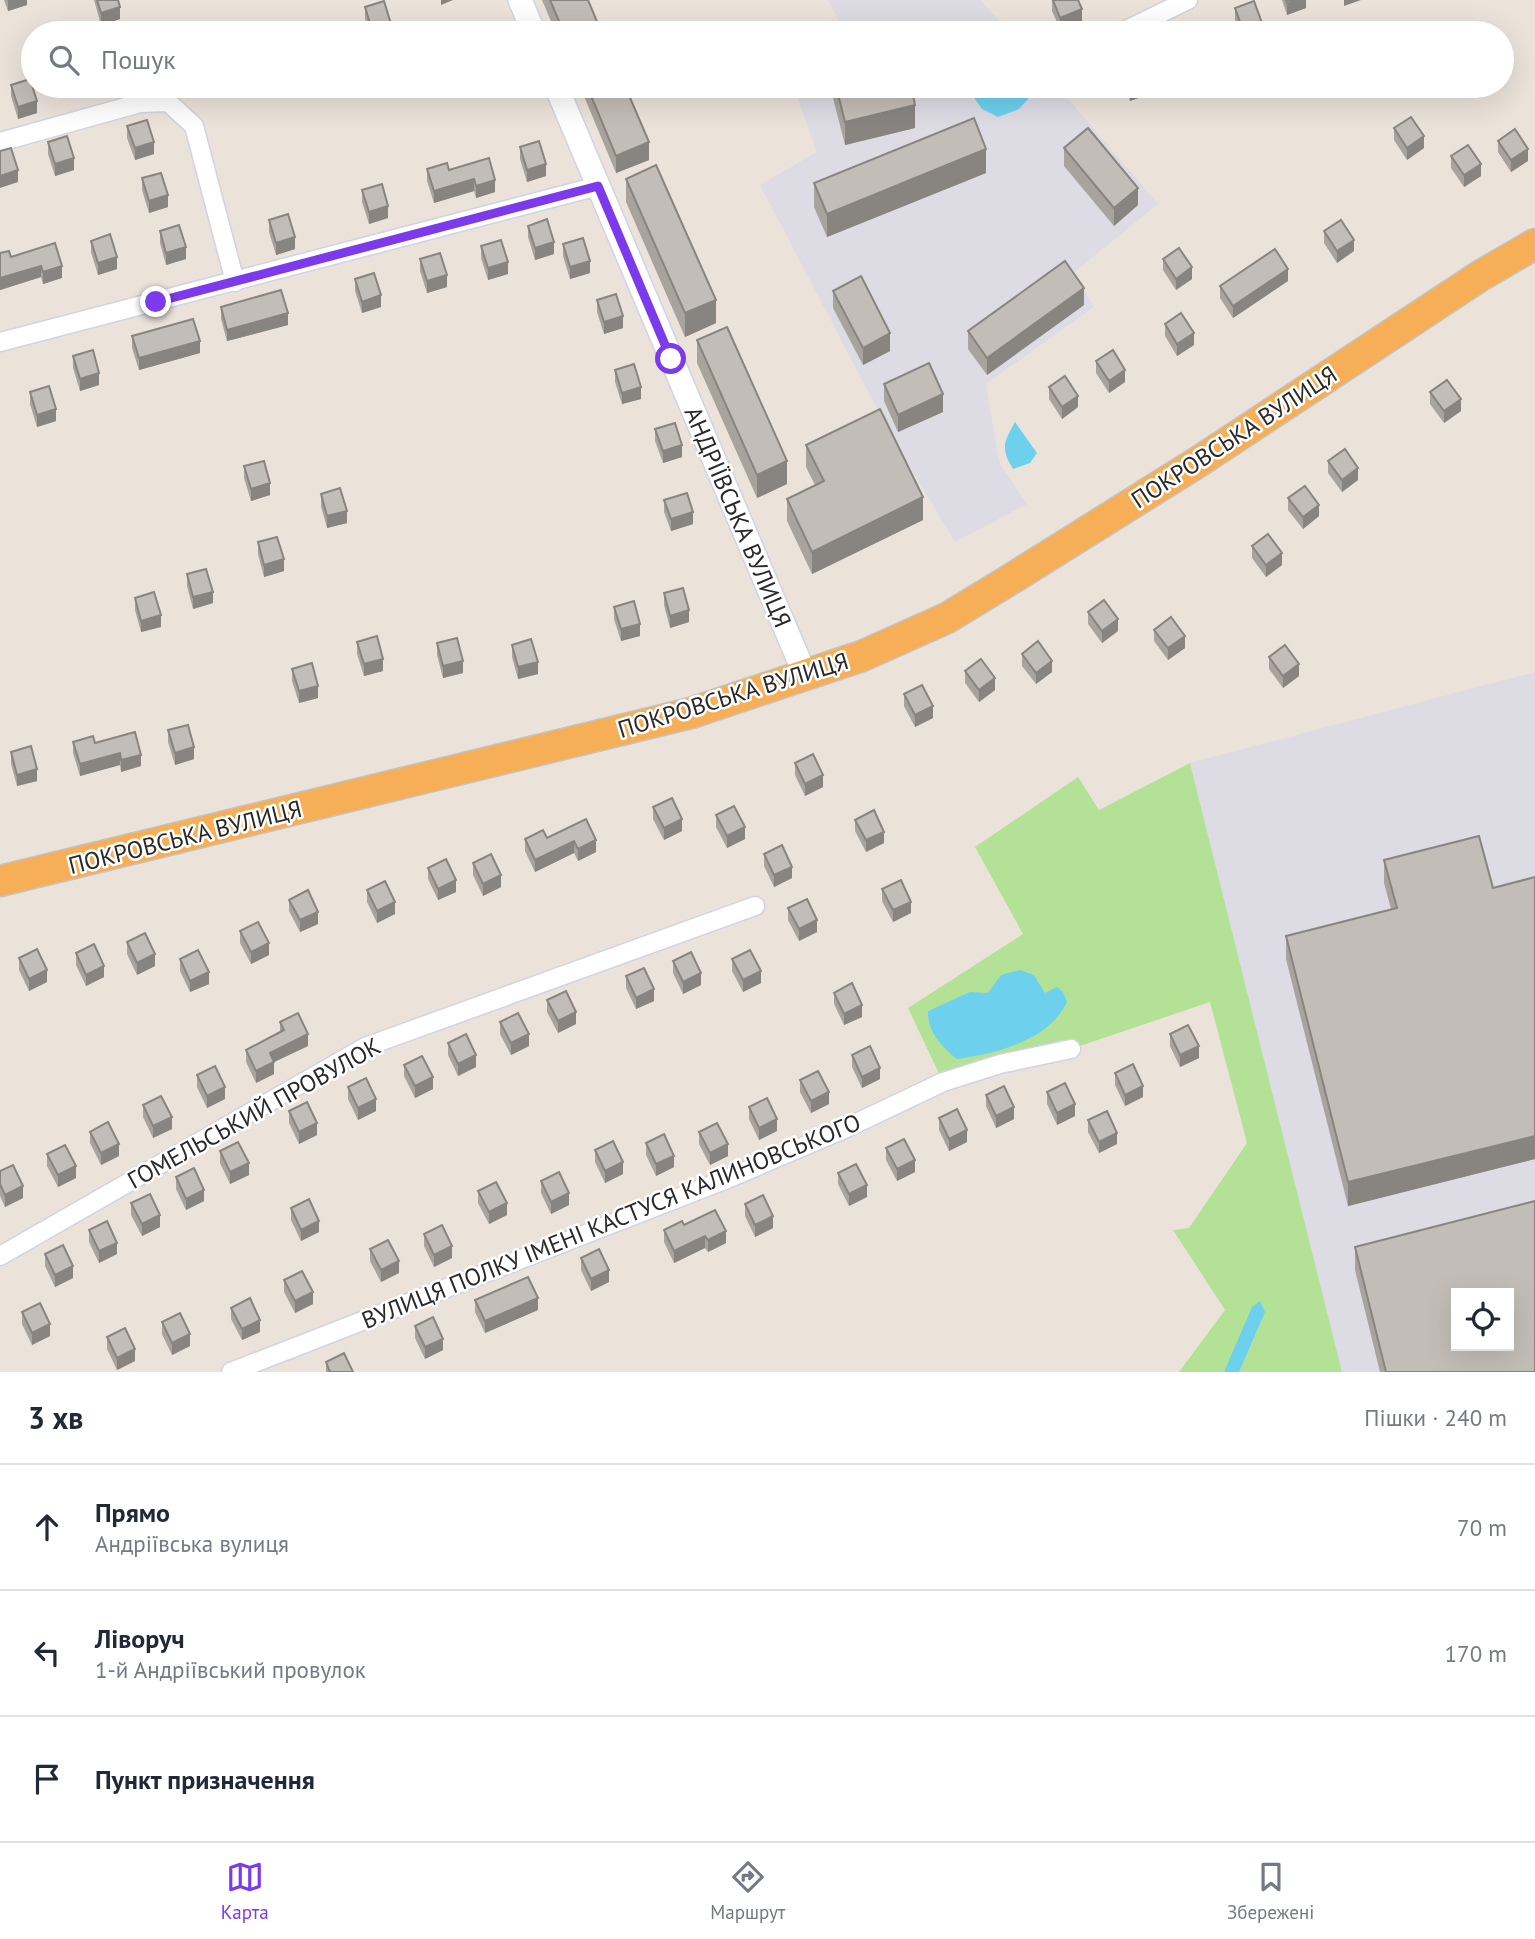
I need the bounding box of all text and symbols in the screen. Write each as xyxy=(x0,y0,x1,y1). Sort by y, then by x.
search box xyxy=(21,21,1514,98)
icon: search xyxy=(45,41,83,79)
text: Пошук xyxy=(101,43,176,76)
route end xyxy=(140,286,171,317)
route start xyxy=(655,343,686,374)
street label: ПОКРОВСЬКА ВУЛИЦЯ xyxy=(1125,359,1343,515)
street label: АНДРІЇВСЬКА ВУЛИЦЯ xyxy=(677,402,799,632)
street label: ПОКРОВСЬКА ВУЛИЦЯ xyxy=(614,645,852,745)
street label: ПОКРОВСЬКА ВУЛИЦЯ xyxy=(65,793,305,881)
street label: ГОМЕЛЬСЬКИЙ ПРОВУЛОК xyxy=(122,1030,386,1196)
street label: ВУЛИЦЯ ПОЛКУ ІМЕНІ КАСТУСЯ КАЛИНОВСЬКОГО xyxy=(357,1106,865,1336)
map controls xyxy=(1451,1288,1514,1351)
button: locate xyxy=(1451,1288,1514,1351)
text: 3 хв xyxy=(28,1398,84,1437)
text: Пішки · 240 m xyxy=(1364,1403,1507,1432)
text: Прямо xyxy=(95,1496,170,1529)
icon: ahead xyxy=(28,1508,66,1546)
text: 70 m xyxy=(1457,1513,1507,1542)
text: Андріївська вулиця xyxy=(95,1529,289,1558)
text: Ліворуч xyxy=(95,1622,185,1655)
icon: left xyxy=(28,1634,66,1672)
text: 170 m xyxy=(1445,1639,1507,1668)
text: 1-й Андріївський провулок xyxy=(95,1655,366,1684)
icon: arrive xyxy=(28,1760,66,1798)
text: Пункт призначення xyxy=(95,1763,315,1796)
tab: Карта xyxy=(221,1858,269,1924)
tab: Маршрут xyxy=(710,1858,785,1924)
tab: Збережені xyxy=(1227,1858,1314,1924)

